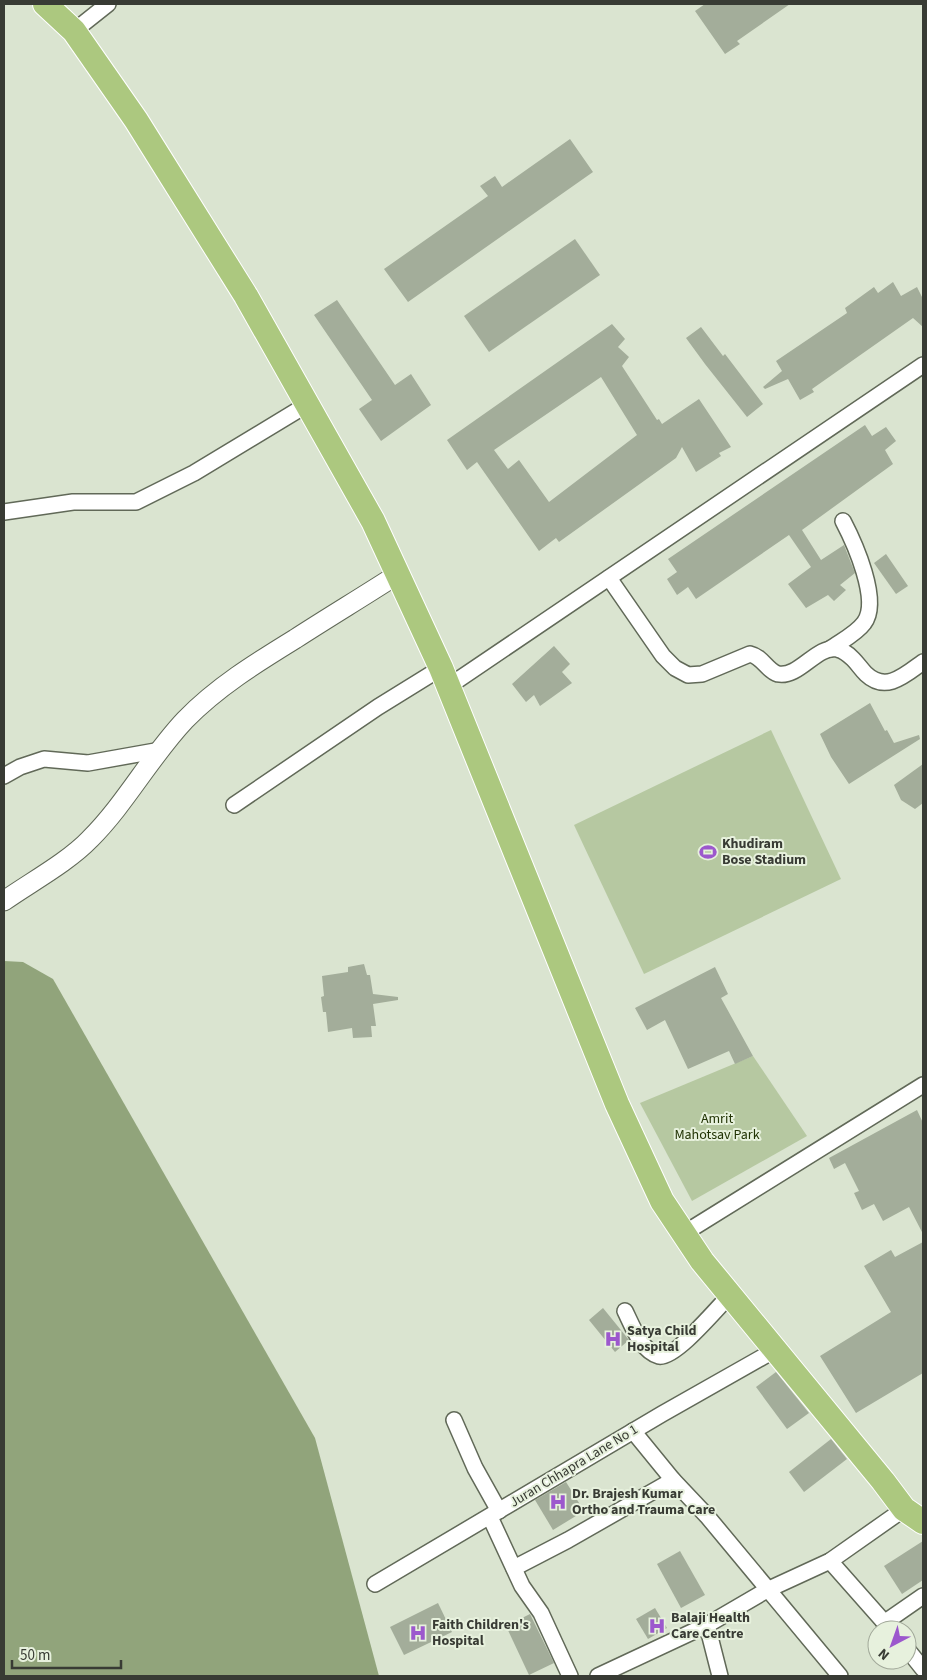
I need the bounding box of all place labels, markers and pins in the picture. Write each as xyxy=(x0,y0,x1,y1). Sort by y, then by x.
place label: Khudiram Bose Stadium xyxy=(722,834,806,870)
sports icon: Khudiram Bose Stadium xyxy=(698,842,718,862)
place label: Satya Child Hospital xyxy=(627,1321,697,1357)
hospital icon: Satya Child Hospital xyxy=(603,1329,623,1349)
place label: Dr. Brajesh Kumar Ortho and Trauma Care xyxy=(572,1484,715,1520)
hospital icon: Dr. Brajesh Kumar Ortho and Trauma Care xyxy=(548,1492,568,1512)
place label: Balaji Health Care Centre xyxy=(671,1608,750,1644)
place label: Faith Children's Hospital xyxy=(432,1615,529,1651)
hospital icon: Balaji Health Care Centre xyxy=(647,1616,667,1636)
hospital icon: Faith Children's Hospital xyxy=(408,1623,428,1643)

